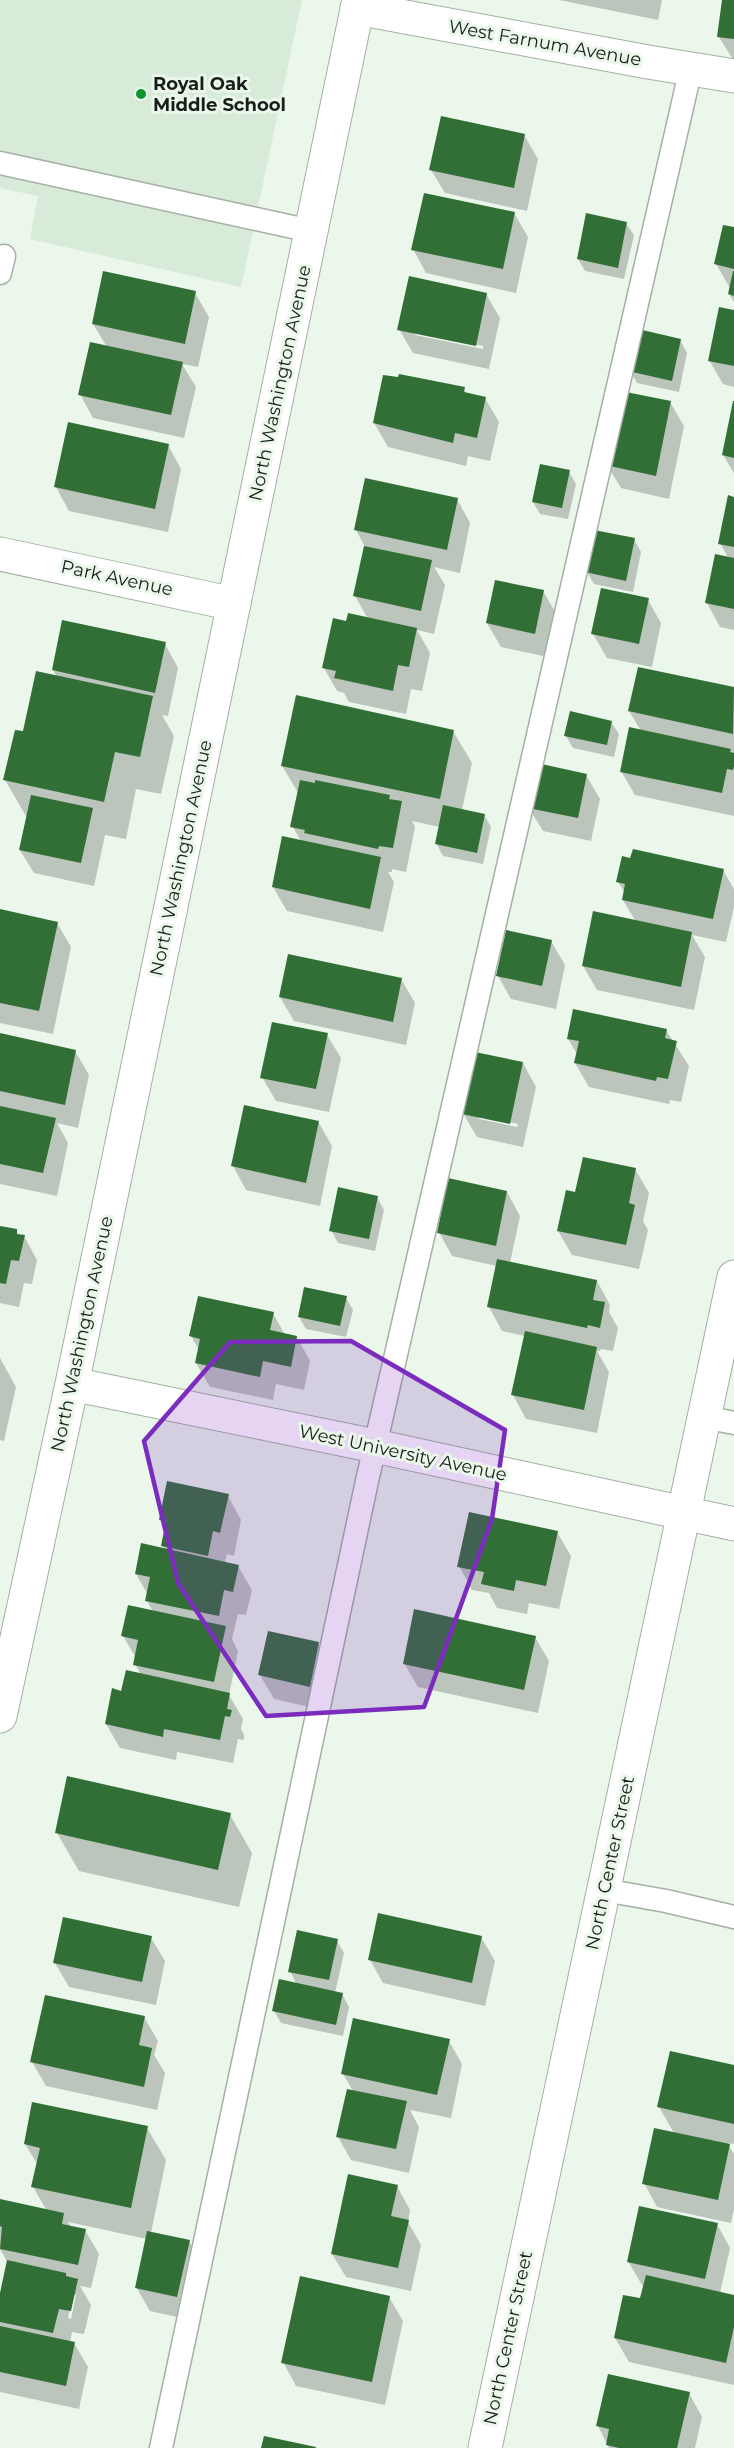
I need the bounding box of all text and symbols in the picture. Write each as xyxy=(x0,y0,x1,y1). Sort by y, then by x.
street label: West Farnum Avenue xyxy=(447,15,643,71)
place label: Royal Oak Middle School xyxy=(153,73,286,116)
marker: Royal Oak Middle School xyxy=(134,87,148,101)
street label: North Washington Avenue xyxy=(244,263,316,503)
street label: Park Avenue xyxy=(59,555,175,601)
street label: North Washington Avenue xyxy=(145,738,217,978)
street label: North Washington Avenue xyxy=(46,1214,118,1454)
street label: West University Avenue xyxy=(297,1420,509,1486)
street label: North Center Street xyxy=(581,1774,639,1952)
street label: North Center Street xyxy=(479,2249,537,2427)

